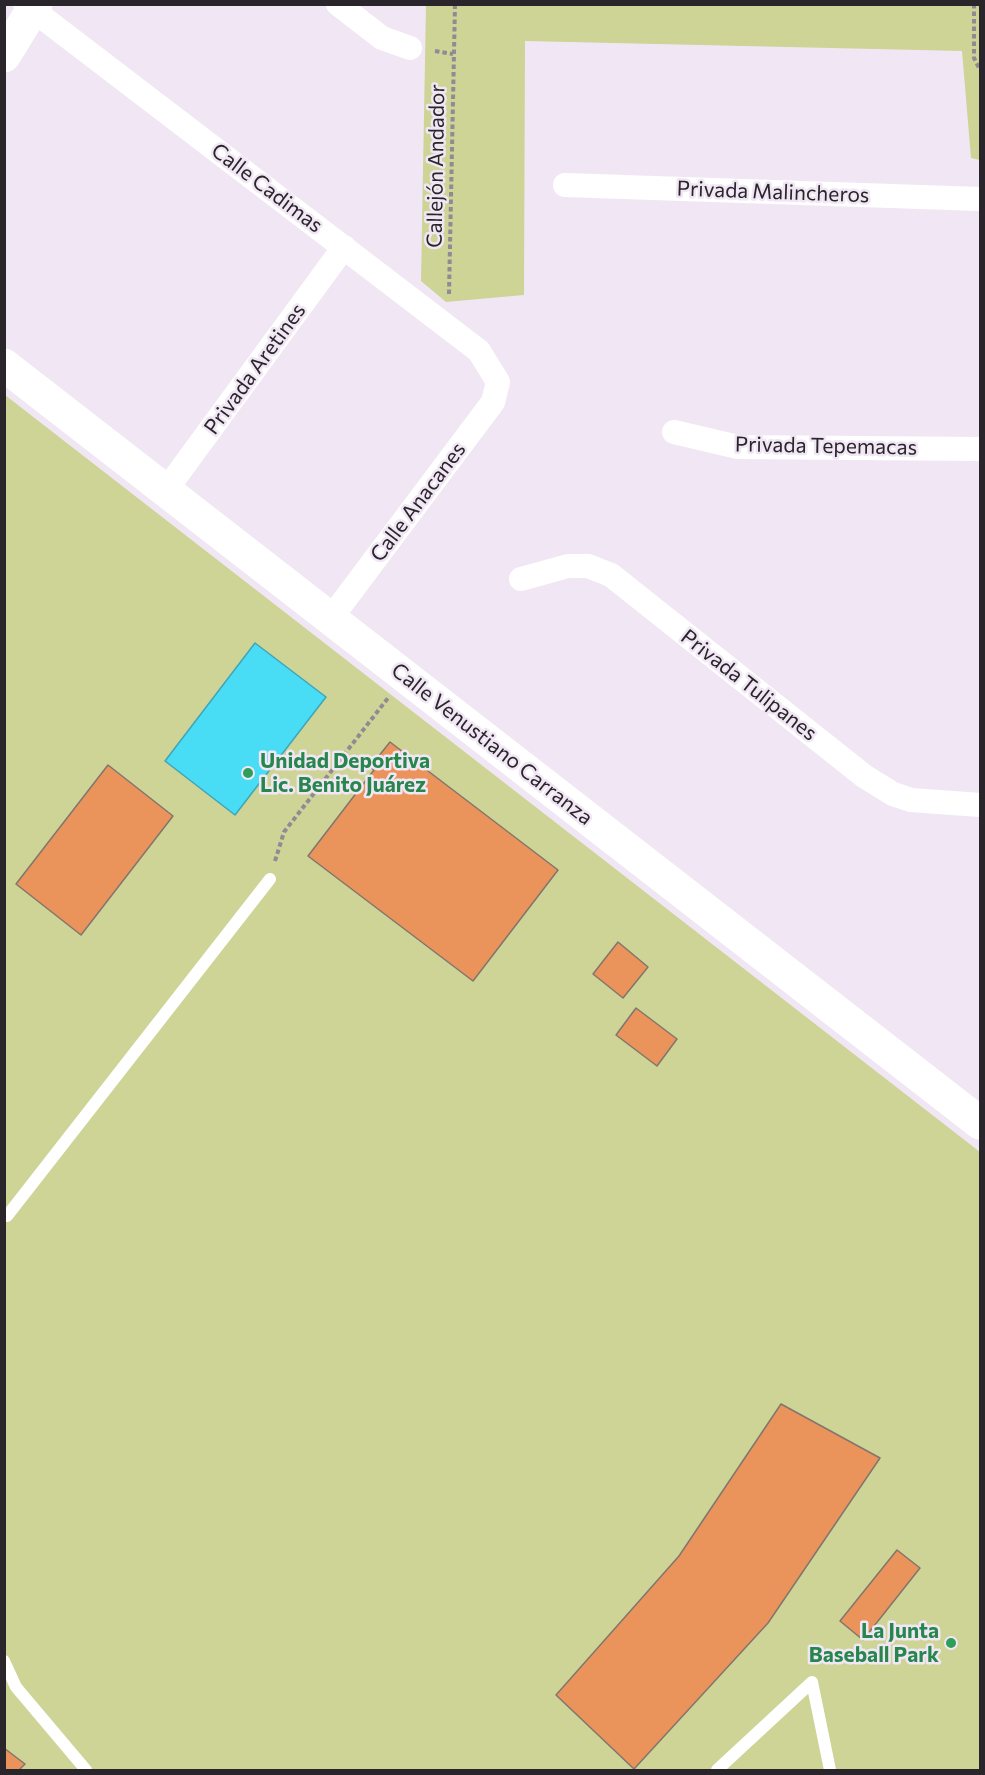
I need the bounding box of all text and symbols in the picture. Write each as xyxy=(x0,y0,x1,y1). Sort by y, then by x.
street label: Callejón Andador xyxy=(422,84,450,248)
street label: Calle Cadimas xyxy=(206,138,328,238)
street label: Privada Malincheros xyxy=(676,176,870,208)
street label: Privada Aretines xyxy=(199,299,311,439)
street label: Privada Tepemacas xyxy=(735,432,917,460)
street label: Calle Anacanes xyxy=(365,437,471,567)
street label: Privada Tulipanes xyxy=(676,624,822,746)
street label: Calle Venustiano Carranza xyxy=(386,658,598,830)
place label: Unidad Deportiva Lic. Benito Juárez xyxy=(260,748,430,798)
marker: Unidad Deportiva Lic. Benito Juárez xyxy=(241,766,255,780)
place label: La Junta Baseball Park xyxy=(809,1618,939,1668)
marker: La Junta Baseball Park xyxy=(944,1636,958,1650)

